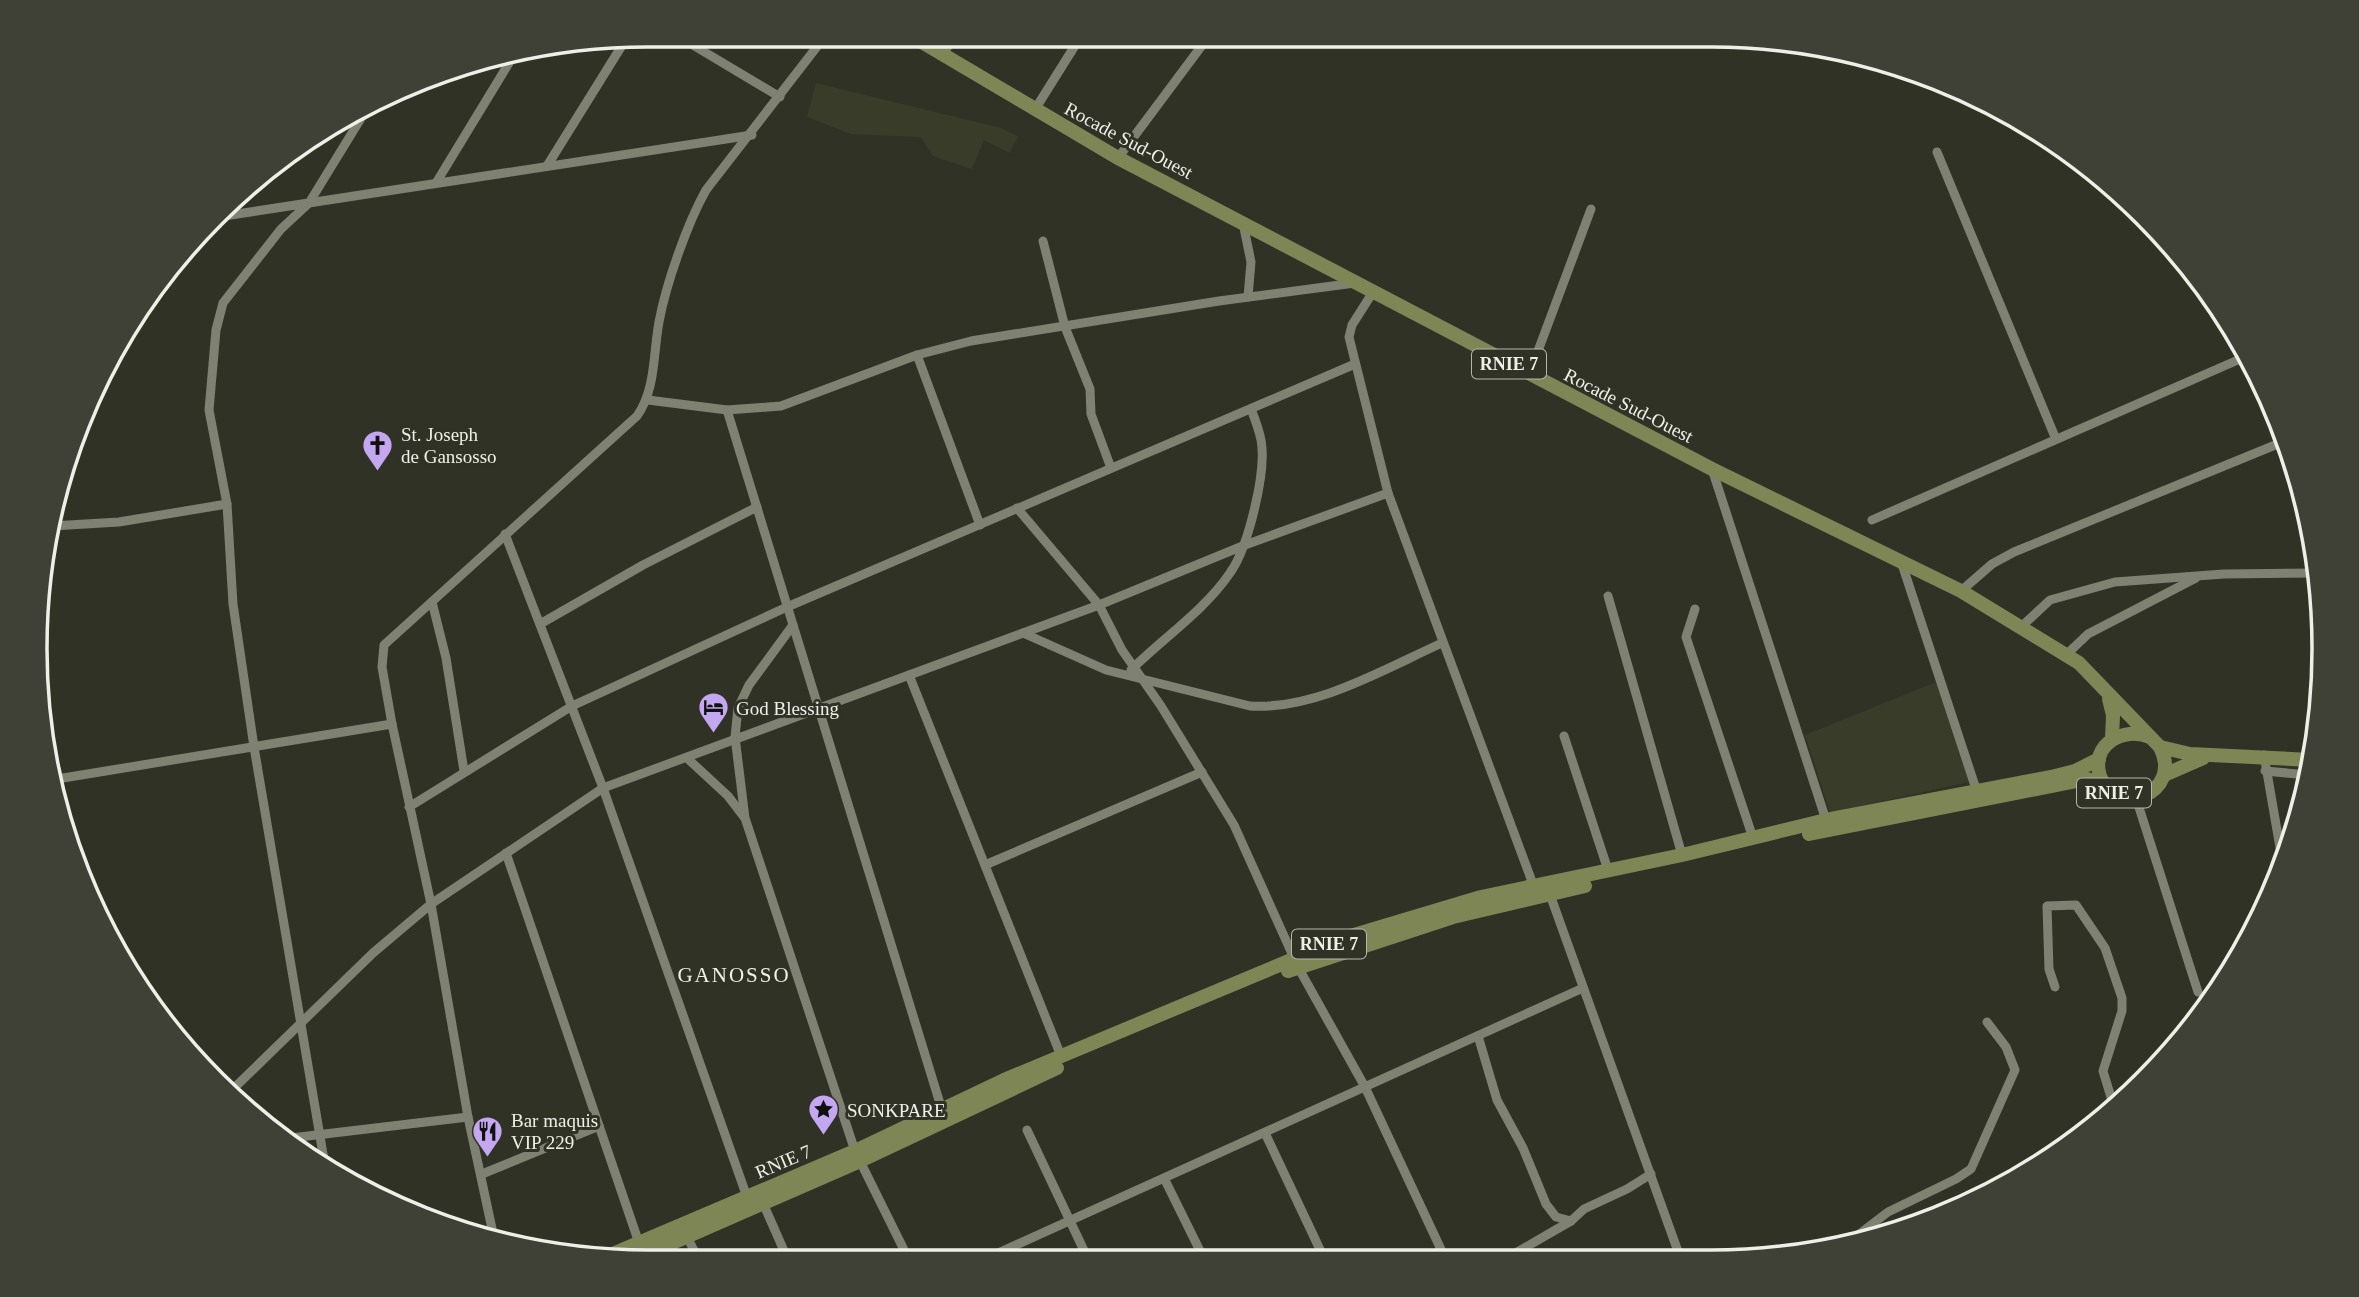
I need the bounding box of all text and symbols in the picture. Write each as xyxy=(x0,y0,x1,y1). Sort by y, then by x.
street label: Rocade Sud-Ouest xyxy=(1061,98,1197,183)
road number: RNIE 7 xyxy=(1472,350,1546,378)
street label: Rocade Sud-Ouest xyxy=(1561,364,1697,447)
place label: St. Joseph de Gansosso xyxy=(401,424,497,467)
church icon: St. Joseph de Gansosso xyxy=(361,428,395,472)
hotel icon: God Blessing xyxy=(696,691,730,735)
place label: God Blessing xyxy=(736,698,839,719)
road number: RNIE 7 xyxy=(2077,778,2151,808)
road number: RNIE 7 xyxy=(1292,930,1366,959)
district label: GANOSSO xyxy=(677,963,791,987)
place icon: SONKPARE xyxy=(807,1093,841,1137)
place label: SONKPARE xyxy=(847,1100,946,1121)
place label: Bar maquis VIP 229 xyxy=(511,1110,598,1153)
restaurant icon: Bar maquis VIP 229 xyxy=(471,1114,505,1158)
street label: RNIE 7 xyxy=(752,1140,814,1183)

